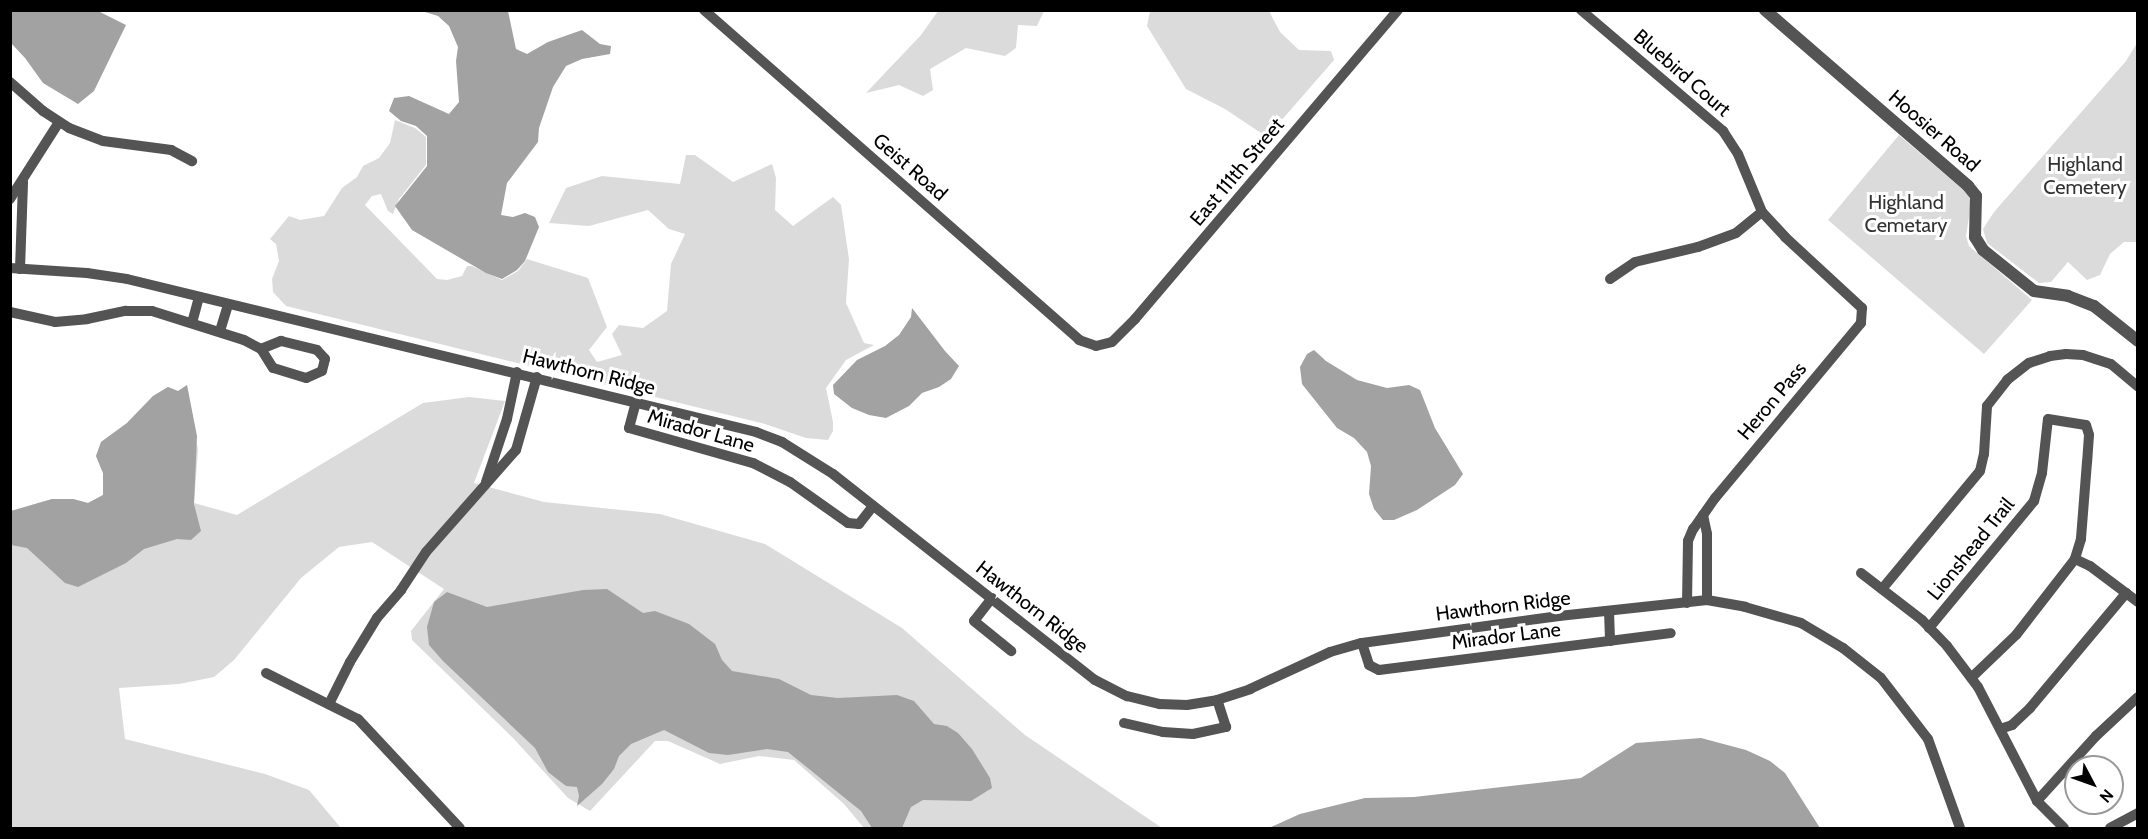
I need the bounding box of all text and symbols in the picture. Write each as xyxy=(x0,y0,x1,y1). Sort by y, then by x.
street label: Bluebird Court xyxy=(1629,24,1735,122)
street label: Hoosier Road xyxy=(1884,85,1984,177)
street label: East 111th Street xyxy=(1185,113,1289,231)
street label: Geist Road xyxy=(868,128,952,206)
park label: Highland Cemetery xyxy=(2043,153,2127,200)
park label: Highland Cemetary xyxy=(1865,190,1947,237)
street label: Hawthorn Ridge xyxy=(520,344,658,400)
street label: Heron Pass xyxy=(1733,357,1811,445)
street label: Mirador Lane xyxy=(645,404,757,458)
street label: Lionshead Trail xyxy=(1922,493,2020,605)
street label: Hawthorn Ridge xyxy=(971,556,1093,658)
street label: Hawthorn Ridge xyxy=(1434,586,1572,626)
street label: Mirador Lane xyxy=(1450,617,1562,655)
north arrow xyxy=(2064,755,2124,815)
text: N xyxy=(2096,785,2117,806)

